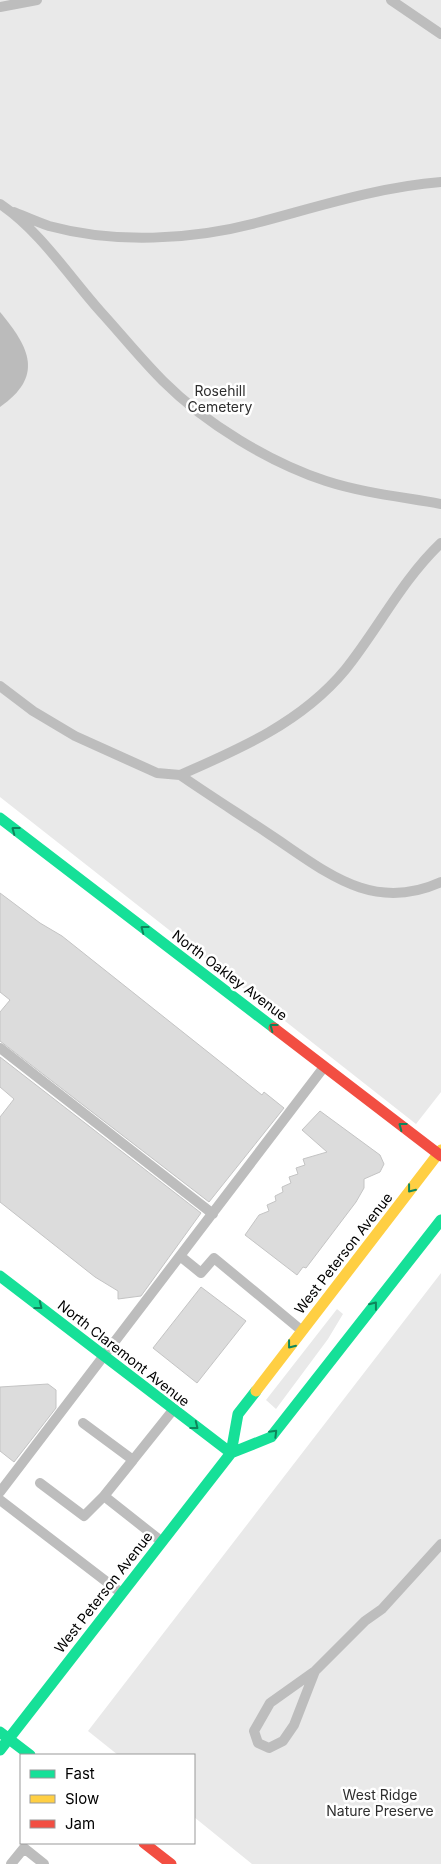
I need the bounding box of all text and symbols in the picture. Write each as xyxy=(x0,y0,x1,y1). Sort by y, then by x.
park label: Rosehill Cemetery xyxy=(188,382,253,415)
one-way arrow xyxy=(12,826,21,835)
one-way arrow xyxy=(141,926,150,934)
street label: North Oakley Avenue xyxy=(169,926,291,1024)
one-way arrow xyxy=(270,1025,279,1033)
one-way arrow xyxy=(398,1123,408,1132)
one-way arrow xyxy=(409,1183,417,1192)
street label: West Peterson Avenue xyxy=(290,1189,396,1317)
street label: North Claremont Avenue xyxy=(55,1296,193,1410)
one-way arrow xyxy=(33,1300,42,1308)
one-way arrow xyxy=(369,1302,377,1311)
one-way arrow xyxy=(287,1340,296,1349)
one-way arrow xyxy=(189,1420,199,1429)
one-way arrow xyxy=(268,1430,277,1439)
street label: West Peterson Avenue xyxy=(50,1528,156,1656)
legend xyxy=(20,1754,195,1844)
text: Fast xyxy=(65,1764,95,1783)
park label: West Ridge Nature Preserve xyxy=(326,1786,434,1819)
text: Slow xyxy=(65,1789,99,1808)
text: Jam xyxy=(65,1814,95,1833)

